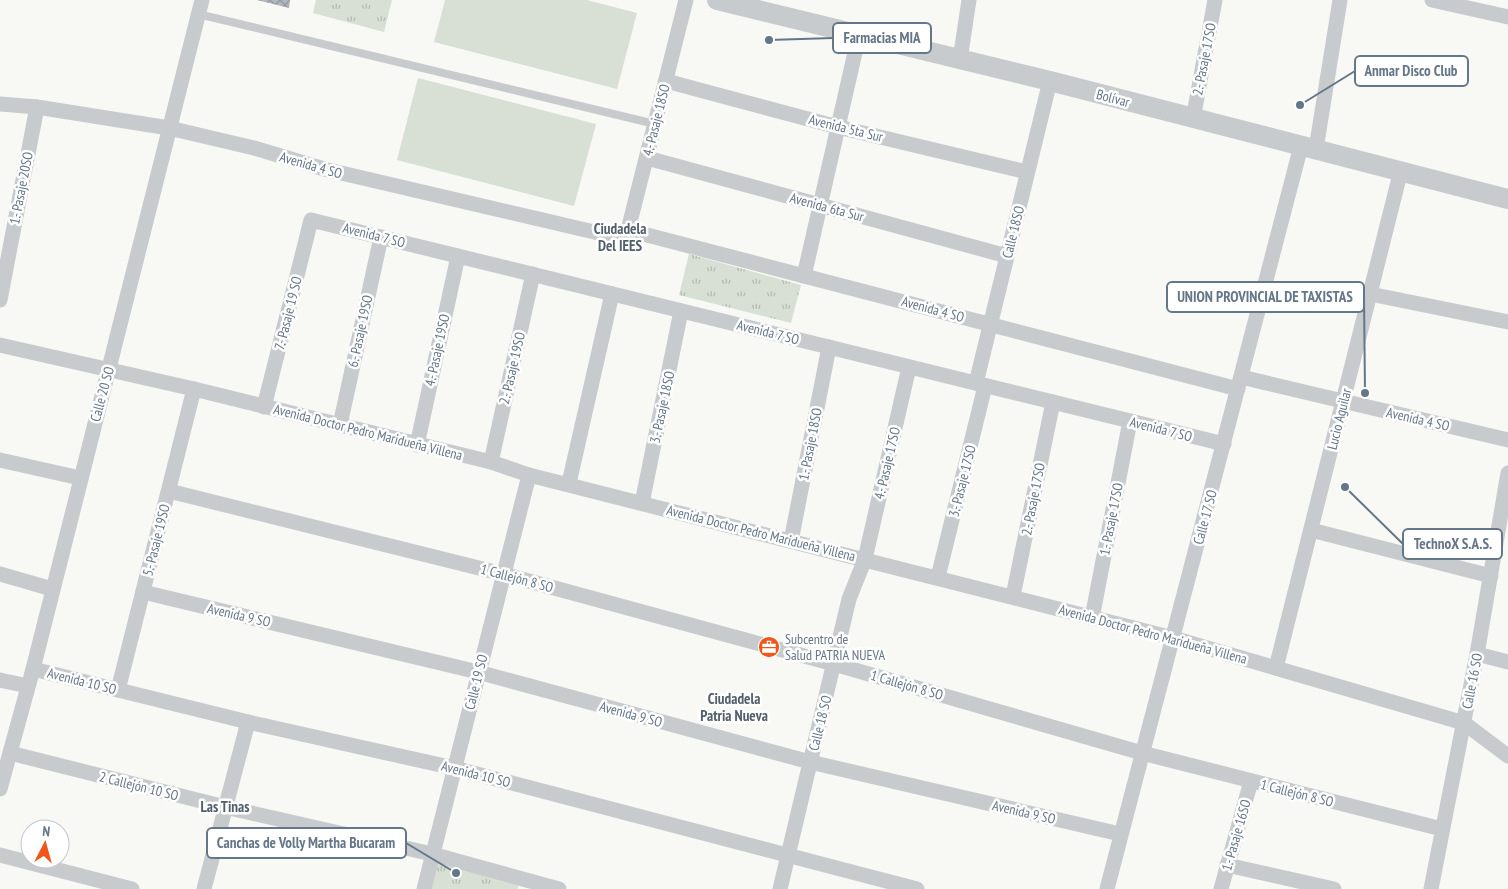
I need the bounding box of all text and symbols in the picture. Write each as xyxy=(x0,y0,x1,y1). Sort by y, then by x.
street label: 2.- Pasaje 17SO xyxy=(1188,21,1220,97)
callout: Farmacias MIA xyxy=(833,23,931,53)
text: Farmacias MIA xyxy=(843,28,921,47)
callout: Anmar Disco Club xyxy=(1355,56,1468,86)
text: Anmar Disco Club xyxy=(1364,61,1458,80)
street label: 4.- Pasaje 18SO xyxy=(638,82,674,158)
street label: Bolívar xyxy=(1094,85,1132,111)
street label: Avenida 5ta Sur xyxy=(807,110,885,146)
street label: Avenida 4 SO xyxy=(278,148,345,183)
street label: 1.- Pasaje 20SO xyxy=(5,150,37,226)
street label: Avenida 6ta Sur xyxy=(788,188,866,226)
street label: Calle 18SO xyxy=(998,204,1028,260)
street label: Avenida 7 SO xyxy=(341,219,407,251)
district label: Ciudadela Del IEES xyxy=(594,219,646,255)
street label: 7.- Pasaje 19 SO xyxy=(270,274,306,352)
callout: UNION PROVINCIAL DE TAXISTAS xyxy=(1167,282,1364,312)
text: UNION PROVINCIAL DE TAXISTAS xyxy=(1177,287,1353,306)
street label: Avenida 4 SO xyxy=(900,292,967,326)
street label: 6.- Pasaje 19SO xyxy=(344,293,377,369)
street label: 4.- Pasaje 19SO xyxy=(421,312,454,388)
street label: Avenida 7 SO xyxy=(735,316,801,348)
street label: 2.- Pasaje 19SO xyxy=(495,330,529,406)
street label: Calle 20 SO xyxy=(86,364,118,424)
street label: 3.- Pasaje 18SO xyxy=(646,369,679,445)
street label: Lucio Aguilar xyxy=(1323,386,1355,452)
street label: Avenida Doctor Pedro Maridueña Villena xyxy=(272,400,464,464)
street label: Avenida 4 SO xyxy=(1385,403,1452,435)
street label: 1.- Pasaje 18SO xyxy=(794,406,826,482)
street label: Avenida 7 SO xyxy=(1128,413,1194,445)
street label: 4.- Pasaje 17SO xyxy=(870,425,904,501)
street label: 3.- Pasaje 17SO xyxy=(944,443,980,519)
street label: 2.- Pasaje 17SO xyxy=(1017,461,1049,537)
street label: 1.- Pasaje 17SO xyxy=(1095,481,1127,557)
street label: Calle 17 SO xyxy=(1189,487,1221,546)
street label: Avenida Doctor Pedro Maridueña Villena xyxy=(665,501,857,565)
street label: 5.- Pasaje 19SO xyxy=(138,502,174,578)
callout: TechnoX S.A.S. xyxy=(1403,529,1502,559)
text: TechnoX S.A.S. xyxy=(1414,534,1492,553)
street label: 1 Callejón 8 SO xyxy=(479,560,556,596)
street label: Avenida 9 SO xyxy=(206,599,273,631)
street label: Avenida Doctor Pedro Maridueña Villena xyxy=(1057,600,1249,668)
place label: Subcentro de Salud PATRIA NUEVA xyxy=(785,630,886,664)
office icon: Subcentro de Salud PATRIA NUEVA xyxy=(757,635,781,659)
street label: Calle 16 SO xyxy=(1458,651,1486,710)
street label: Calle 19 SO xyxy=(460,652,492,712)
street label: Avenida 10 SO xyxy=(46,664,119,698)
street label: 1 Callejón 8 SO xyxy=(869,666,946,704)
district label: Ciudadela Patria Nueva xyxy=(700,689,768,725)
street label: Calle 18 SO xyxy=(804,693,836,753)
street label: Avenida 9 SO xyxy=(598,697,665,731)
street label: Avenida 10 SO xyxy=(440,757,513,791)
street label: 2 Callejón 10 SO xyxy=(98,767,181,805)
street label: 1 Callejón 8 SO xyxy=(1259,775,1336,811)
street label: Avenida 9 SO xyxy=(991,796,1058,828)
district label: Las Tinas xyxy=(200,797,250,816)
street label: 1.- Pasaje 16SO xyxy=(1217,797,1255,873)
north arrow xyxy=(20,819,70,869)
text: N xyxy=(42,822,51,840)
callout: Canchas de Volly Martha Bucaram xyxy=(207,828,406,858)
text: Canchas de Volly Martha Bucaram xyxy=(217,833,395,852)

